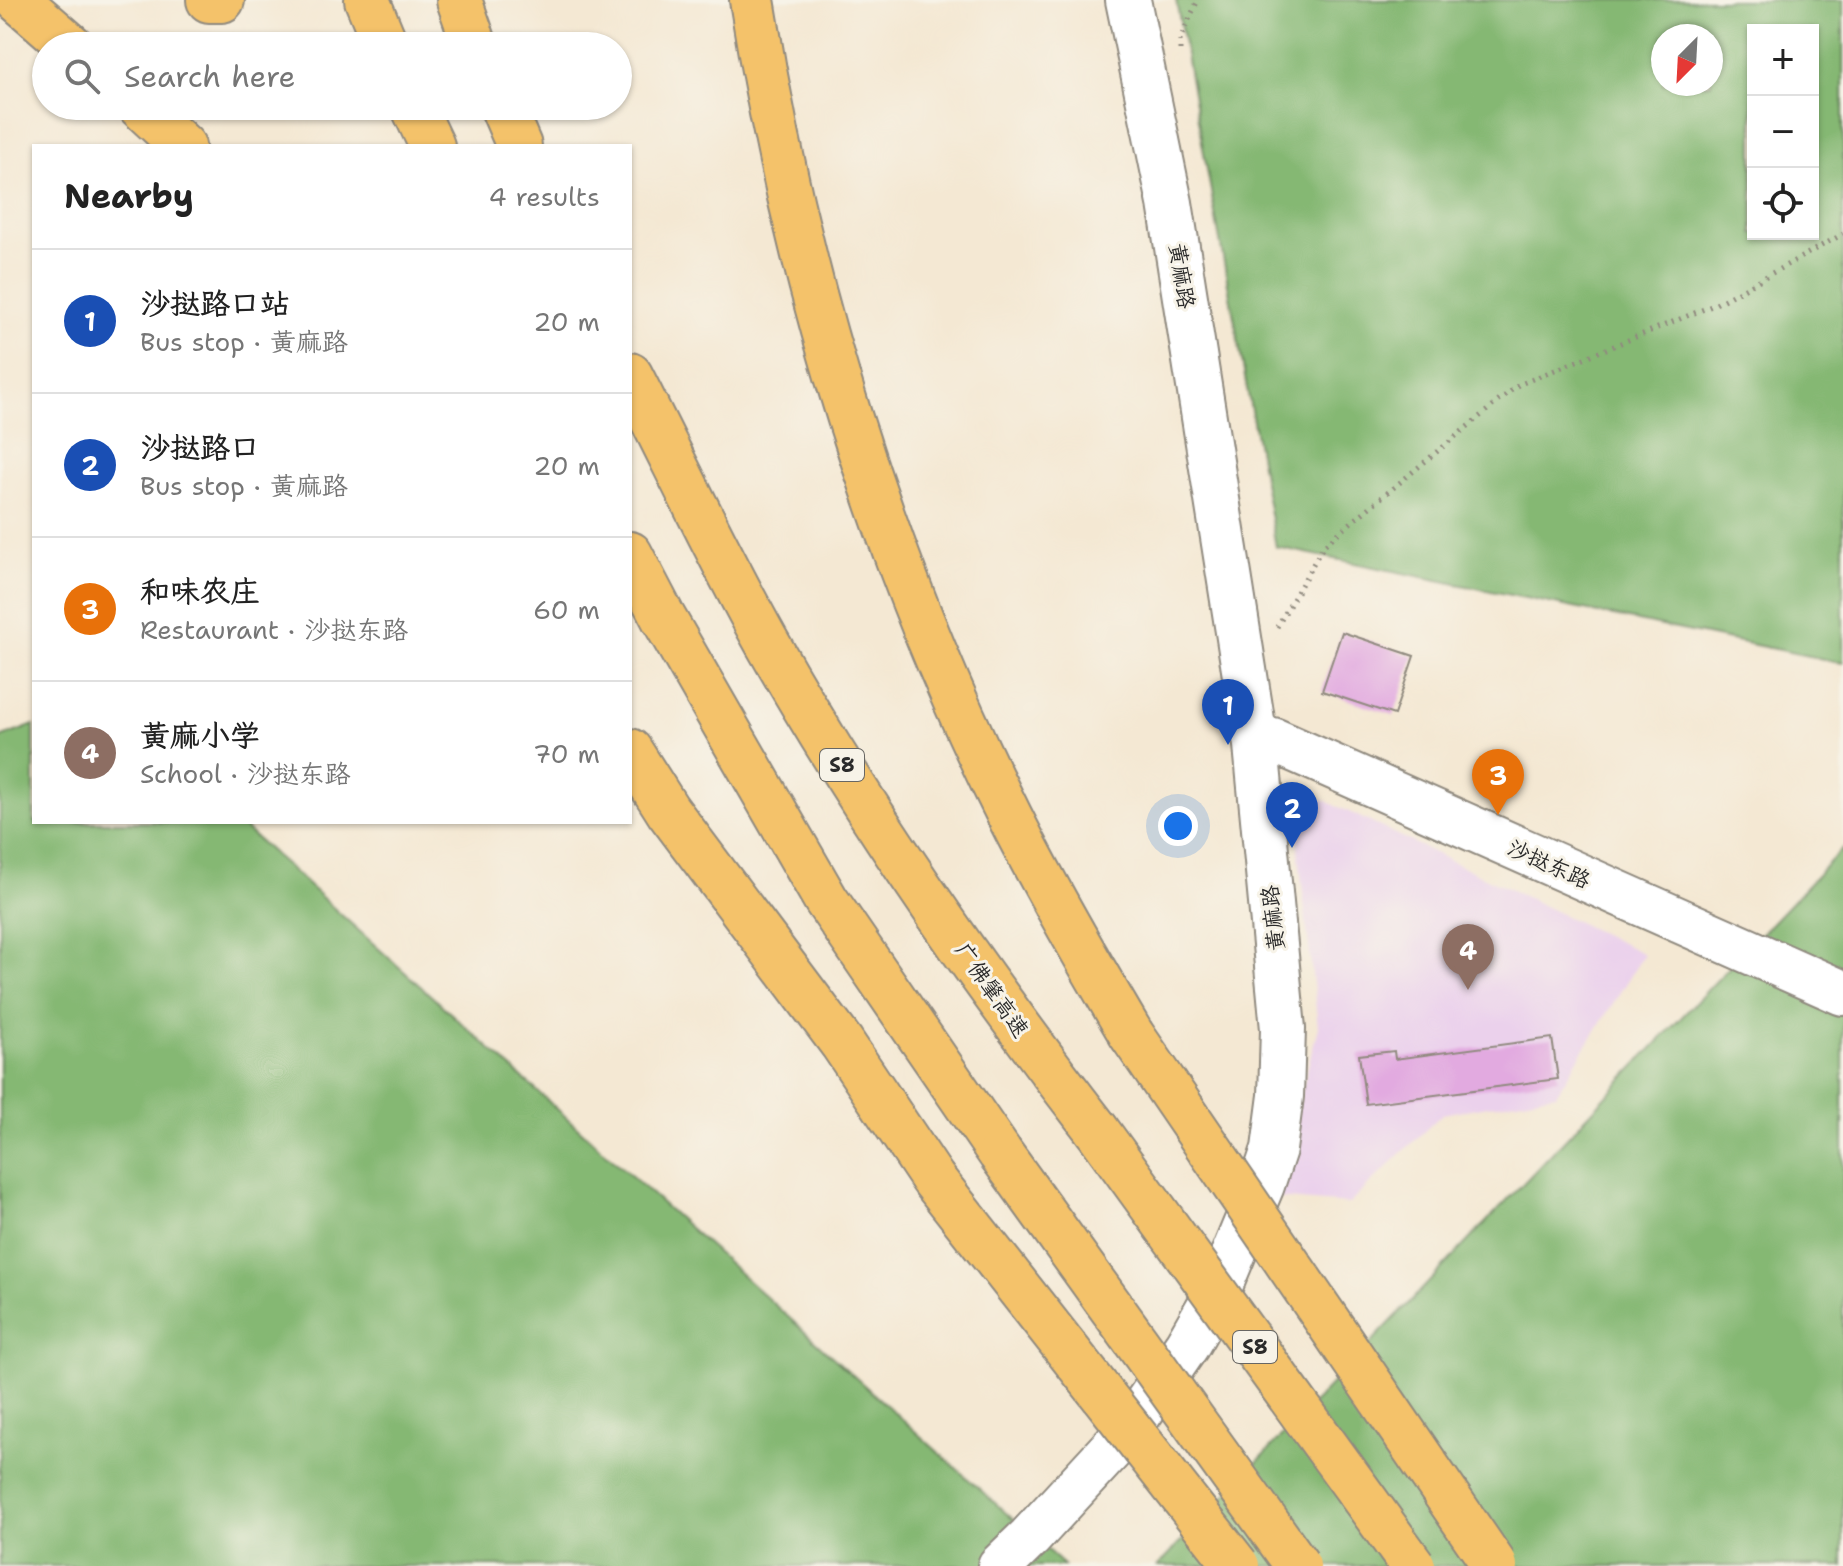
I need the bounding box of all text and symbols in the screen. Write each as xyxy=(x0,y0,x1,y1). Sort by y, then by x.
north arrow xyxy=(1651,24,1723,96)
map controls xyxy=(1747,24,1819,240)
button: + xyxy=(1747,24,1819,96)
search box xyxy=(32,32,632,120)
icon: search xyxy=(60,54,104,98)
text: Search here xyxy=(124,56,295,97)
button: − xyxy=(1747,96,1819,168)
button: locate xyxy=(1747,168,1819,240)
text: Nearby xyxy=(64,173,194,219)
text: 4 results xyxy=(488,179,600,214)
street label: 黄麻路 xyxy=(1163,241,1201,311)
text: 沙挞路口站 xyxy=(140,283,290,324)
text: 1 xyxy=(84,304,96,339)
text: 20 m xyxy=(533,304,600,339)
text: Bus stop · 黄麻路 xyxy=(140,324,348,359)
text: 沙挞路口 xyxy=(140,427,260,468)
text: 2 xyxy=(81,448,99,483)
text: 20 m xyxy=(533,448,600,483)
text: Bus stop · 黄麻路 xyxy=(140,468,348,503)
text: 和味农庄 xyxy=(140,571,260,612)
text: 3 xyxy=(81,592,99,627)
text: 60 m xyxy=(533,592,600,627)
text: Restaurant · 沙挞东路 xyxy=(140,612,408,647)
pin: 1 xyxy=(1202,679,1254,745)
text: 黄麻小学 xyxy=(140,715,260,756)
text: 4 xyxy=(81,736,99,771)
text: 70 m xyxy=(533,736,600,771)
road number: S8 xyxy=(820,749,864,781)
pin: 3 xyxy=(1472,749,1524,815)
text: School · 沙挞东路 xyxy=(140,756,351,791)
pin: 2 xyxy=(1266,782,1318,848)
your location xyxy=(1158,806,1198,846)
street label: 沙挞东路 xyxy=(1503,833,1595,895)
street label: 黄麻路 xyxy=(1255,884,1291,952)
pin: 4 xyxy=(1442,924,1494,990)
street label: 广佛肇高速 xyxy=(949,937,1035,1043)
road number: S8 xyxy=(1233,1331,1277,1363)

